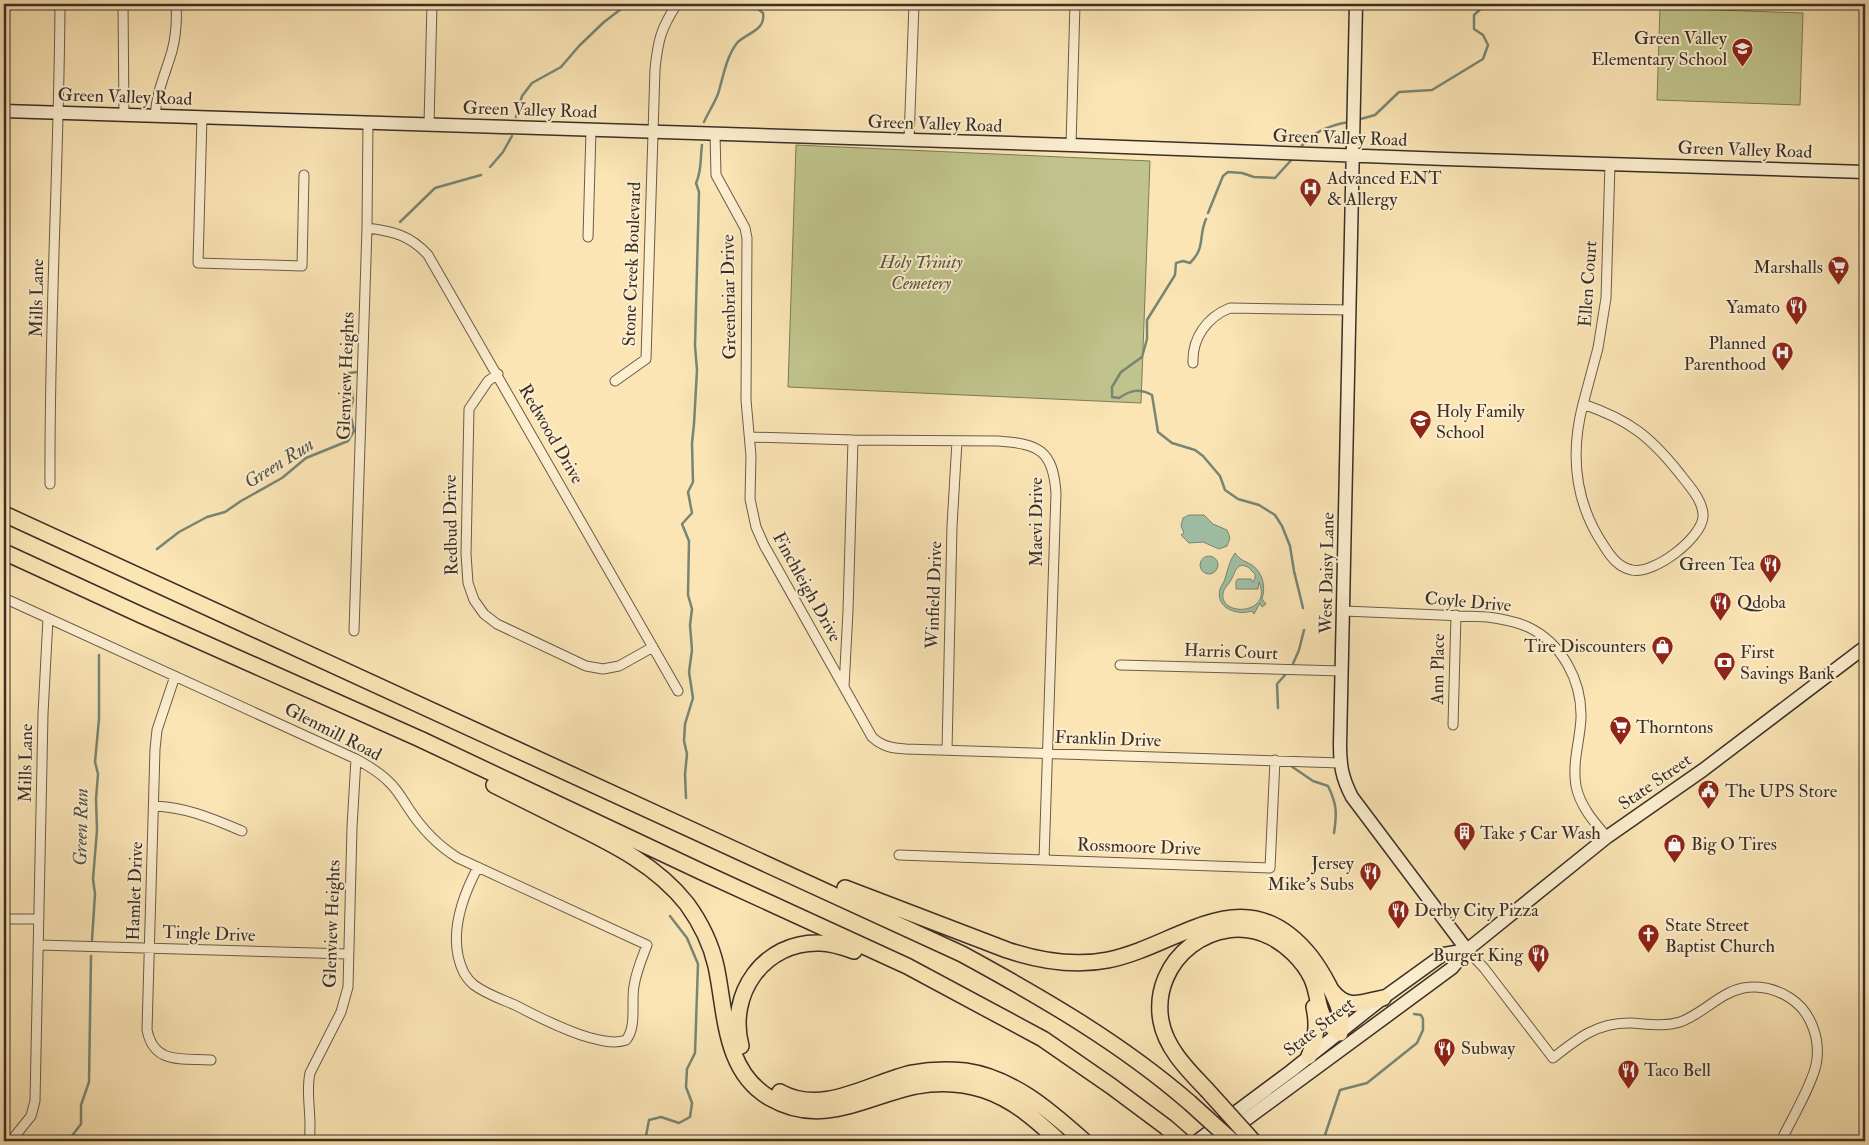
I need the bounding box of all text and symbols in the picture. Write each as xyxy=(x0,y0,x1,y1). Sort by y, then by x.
place label: Green Valley Elementary School xyxy=(1591,27,1728,71)
school or university icon: Green Valley Elementary School xyxy=(1731,36,1755,67)
street label: Green Valley Road xyxy=(57,83,193,111)
street label: Green Valley Road xyxy=(462,96,598,124)
street label: Green Valley Road xyxy=(867,110,1003,138)
street label: Green Valley Road xyxy=(1272,124,1408,152)
street label: Green Valley Road xyxy=(1677,136,1813,164)
place label: Advanced ENT & Allergy xyxy=(1326,167,1442,211)
hospital icon: Advanced ENT & Allergy xyxy=(1299,176,1323,207)
street label: Stone Creek Boulevard xyxy=(618,181,646,347)
street label: Greenbriar Drive xyxy=(716,234,742,360)
street label: Ellen Court xyxy=(1574,240,1602,328)
park label: Holy Trinity Cemetery xyxy=(878,251,963,295)
supermarket icon: Marshalls xyxy=(1827,255,1851,286)
place label: Marshalls xyxy=(1753,256,1823,279)
street label: Mills Lane xyxy=(25,258,49,338)
restaurant icon: Yamato xyxy=(1784,295,1808,326)
place label: Yamato xyxy=(1726,296,1780,319)
street label: Glenview Heights xyxy=(332,312,360,440)
place label: Planned Parenthood xyxy=(1684,332,1766,376)
hospital icon: Planned Parenthood xyxy=(1770,341,1794,372)
street label: Redwood Drive xyxy=(513,380,589,488)
place label: Holy Family School xyxy=(1436,400,1526,444)
school or university icon: Holy Family School xyxy=(1408,409,1432,440)
water label: Green Run xyxy=(240,432,318,494)
street label: Redbud Drive xyxy=(439,474,463,576)
street label: Maevi Drive xyxy=(1025,477,1048,567)
street label: West Daisy Lane xyxy=(1314,511,1340,635)
street label: Finchleigh Drive xyxy=(767,528,847,646)
street label: Winfield Drive xyxy=(921,540,947,650)
restaurant icon: Green Tea xyxy=(1759,552,1783,583)
place label: Green Tea xyxy=(1679,553,1756,576)
street label: Coyle Drive xyxy=(1424,587,1513,617)
restaurant icon: Qdoba xyxy=(1709,590,1733,621)
place label: Qdoba xyxy=(1737,591,1787,614)
street label: Ann Place xyxy=(1426,633,1450,706)
shop icon: Tire Discounters xyxy=(1650,634,1674,665)
place label: Tire Discounters xyxy=(1524,635,1646,658)
street label: Harris Court xyxy=(1184,639,1279,665)
place label: First Savings Bank xyxy=(1740,641,1835,685)
bank icon: First Savings Bank xyxy=(1712,650,1736,681)
street label: Glenmill Road xyxy=(281,698,386,766)
supermarket icon: Thorntons xyxy=(1608,715,1632,746)
place label: Thorntons xyxy=(1636,716,1713,739)
street label: Mills Lane xyxy=(14,723,38,803)
street label: Franklin Drive xyxy=(1054,726,1162,752)
street label: State Street xyxy=(1614,748,1696,815)
public building icon: The UPS Store xyxy=(1697,779,1721,810)
place label: The UPS Store xyxy=(1725,780,1838,803)
water label: Green Run xyxy=(68,788,94,866)
building icon: Take 5 Car Wash xyxy=(1452,821,1476,852)
place label: Take 5 Car Wash xyxy=(1480,822,1601,845)
shop icon: Big O Tires xyxy=(1663,832,1687,863)
street label: Rossmoore Drive xyxy=(1077,833,1202,861)
place label: Big O Tires xyxy=(1691,833,1777,856)
street label: Hamlet Drive xyxy=(122,841,148,941)
place label: Jersey Mike's Subs xyxy=(1267,852,1355,896)
street label: Glenview Heights xyxy=(318,860,346,988)
restaurant icon: Jersey Mike's Subs xyxy=(1358,861,1382,892)
restaurant icon: Derby City Pizza xyxy=(1386,898,1410,929)
place label: Derby City Pizza xyxy=(1414,899,1539,922)
place label: State Street Baptist Church xyxy=(1665,914,1775,958)
street label: Tingle Drive xyxy=(162,921,256,947)
church icon: State Street Baptist Church xyxy=(1637,923,1661,954)
restaurant icon: Burger King xyxy=(1527,943,1551,974)
place label: Burger King xyxy=(1433,944,1524,967)
street label: State Street xyxy=(1279,992,1359,1062)
restaurant icon: Subway xyxy=(1433,1036,1457,1067)
place label: Subway xyxy=(1461,1037,1516,1060)
restaurant icon: Taco Bell xyxy=(1616,1058,1640,1089)
place label: Taco Bell xyxy=(1644,1059,1711,1082)

